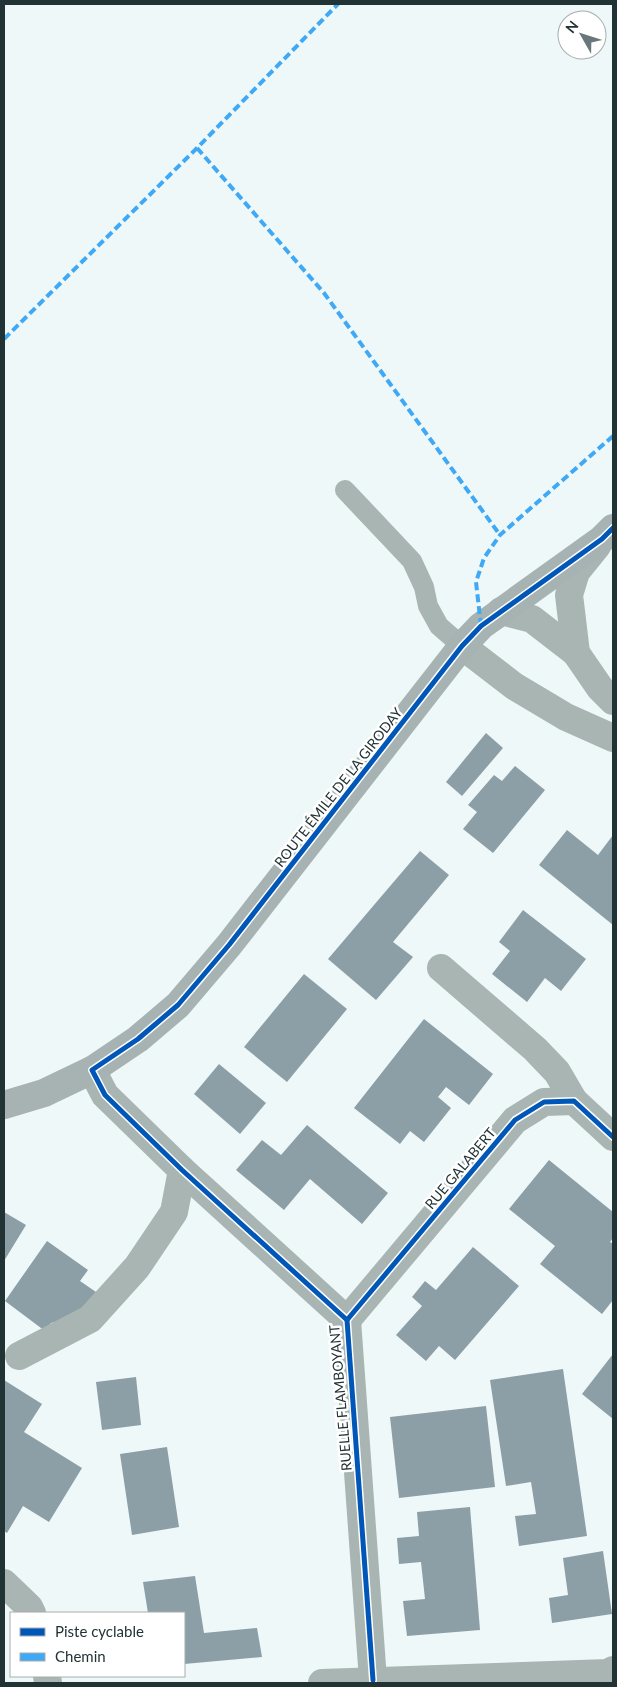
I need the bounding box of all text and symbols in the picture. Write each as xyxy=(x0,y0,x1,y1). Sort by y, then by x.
north arrow xyxy=(557,10,607,60)
text: N xyxy=(562,17,582,36)
street label: ROUTE ÉMILE DE LA GIRODAY xyxy=(270,704,406,870)
street label: RUE GALABERT xyxy=(421,1123,499,1212)
street label: RUELLE FLAMBOYANT xyxy=(325,1323,355,1472)
legend xyxy=(10,1612,185,1677)
text: Piste cyclable xyxy=(55,1622,144,1640)
text: Chemin xyxy=(55,1647,106,1665)

